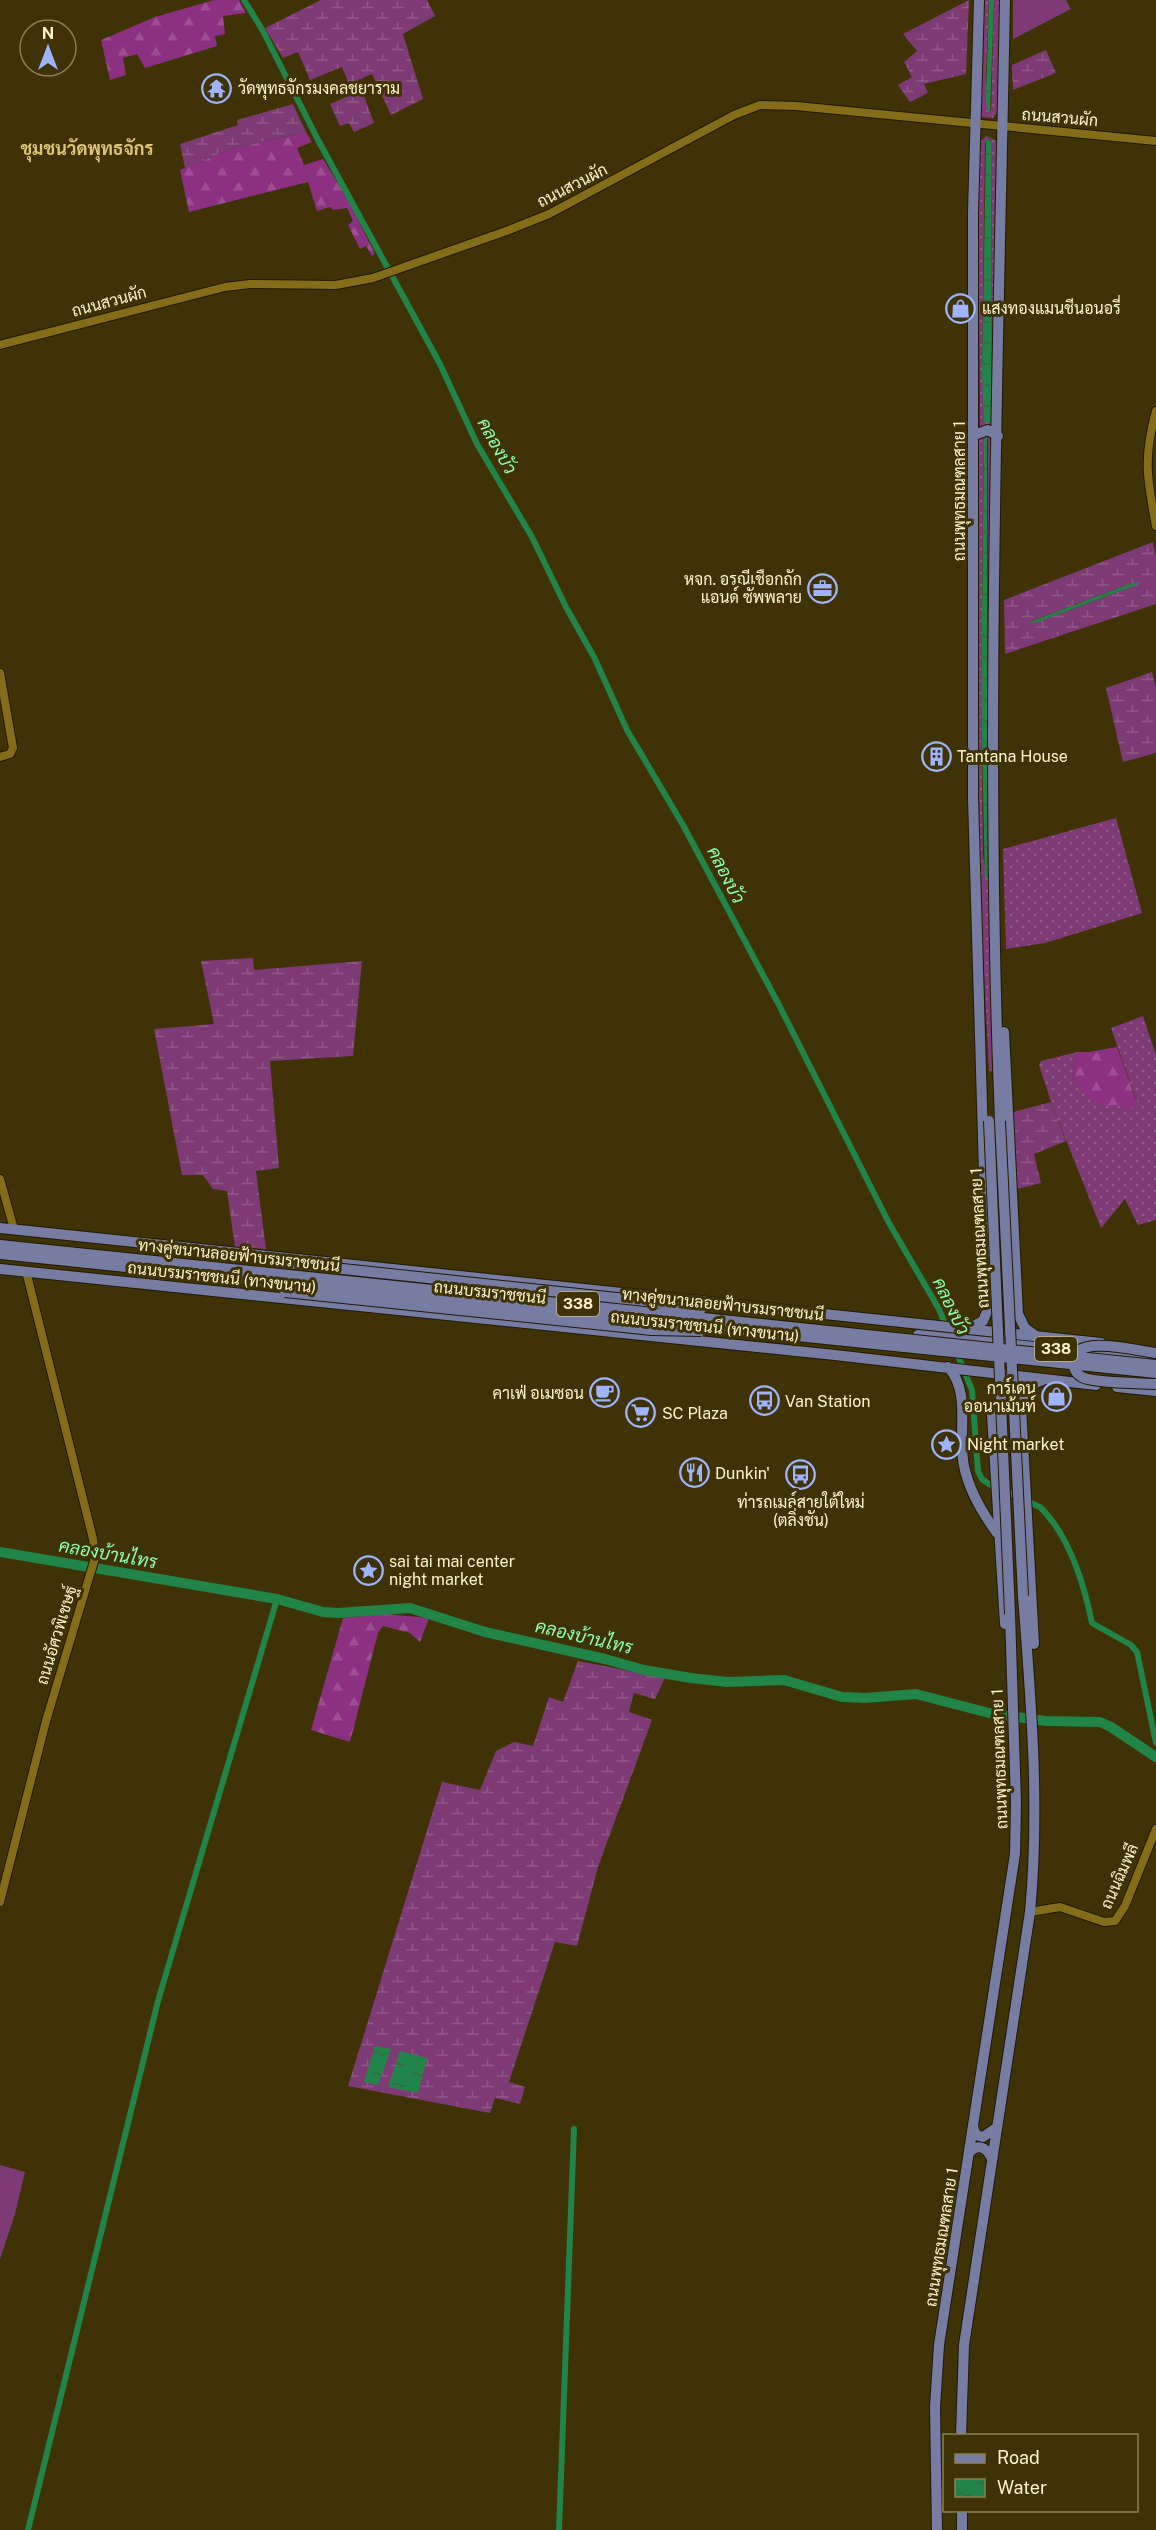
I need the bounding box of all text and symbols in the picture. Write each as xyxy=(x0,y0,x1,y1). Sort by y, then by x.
north arrow xyxy=(18,18,78,78)
text: N xyxy=(42,24,54,43)
temple icon: วัดพุทธจักรมงคลชยาราม xyxy=(201,72,233,104)
place label: วัดพุทธจักรมงคลชยาราม xyxy=(238,78,400,100)
street label: ถนนสวนผัก xyxy=(1021,104,1099,130)
district label: ชุมชนวัดพุทธจักร xyxy=(20,138,154,163)
street label: ถนนสวนผัก xyxy=(533,159,611,211)
street label: ถนนสวนผัก xyxy=(69,281,149,321)
shop icon: แสงทองแมนชีนอนอรี่ xyxy=(945,292,977,324)
place label: แสงทองแมนชีนอนอรี่ xyxy=(982,294,1121,318)
water label: คลองบัว xyxy=(474,414,521,477)
street label: ถนนพุทธมณฑลสาย 1 xyxy=(950,421,971,561)
place label: หจก. อรุณีเชือกถัก แอนด์ ซัพพลาย xyxy=(684,568,802,607)
office icon: หจก. อรุณีเชือกถัก แอนด์ ซัพพลาย xyxy=(807,572,839,604)
building icon: Tantana House xyxy=(920,740,952,772)
place label: Tantana House xyxy=(957,747,1068,766)
water label: คลองบัว xyxy=(703,843,750,907)
street label: ถนนพุทธมณฑลสาย 1 xyxy=(966,1167,995,1309)
street label: ทางคู่ขนานลอยฟ้าบรมราชชนนี xyxy=(137,1233,341,1278)
street label: ถนนบรมราชชนนี (ทางขนาน) xyxy=(127,1256,317,1297)
water label: คลองบัว xyxy=(929,1274,974,1338)
street label: ถนนบรมราชชนนี xyxy=(433,1275,547,1308)
street label: ทางคู่ขนานลอยฟ้าบรมราชชนนี xyxy=(621,1282,825,1327)
road number: 338 xyxy=(557,1292,599,1316)
street label: ถนนบรมราชชนนี (ทางขนาน) xyxy=(610,1305,800,1346)
road number: 338 xyxy=(1035,1337,1077,1361)
place label: การ์เดน ออนาเม้นท์ xyxy=(964,1376,1036,1416)
cafe icon: คาเฟ่ อเมซอน xyxy=(589,1377,621,1409)
shop icon: การ์เดน ออนาเม้นท์ xyxy=(1041,1381,1073,1413)
place label: คาเฟ่ อเมซอน xyxy=(493,1384,584,1403)
bus stop icon: Van Station xyxy=(748,1385,780,1417)
place label: Van Station xyxy=(785,1392,871,1411)
supermarket icon: SC Plaza xyxy=(625,1397,657,1429)
place label: SC Plaza xyxy=(662,1404,728,1423)
place icon: Night market xyxy=(930,1428,962,1460)
place label: Night market xyxy=(967,1435,1064,1454)
restaurant icon: Dunkin' xyxy=(678,1457,710,1489)
bus stop icon: ท่ารถเมล์สายใต้ใหม่ (ตลิ่งชัน) xyxy=(785,1458,817,1490)
place label: Dunkin' xyxy=(715,1464,770,1483)
place label: ท่ารถเมล์สายใต้ใหม่ (ตลิ่งชัน) xyxy=(737,1490,865,1530)
water label: คลองบ้านไทร xyxy=(57,1533,160,1573)
place label: sai tai mai center night market xyxy=(389,1552,515,1589)
place icon: sai tai mai center night market xyxy=(352,1554,384,1586)
street label: ถนนอัศวพิเชษฐ์ xyxy=(30,1582,82,1687)
water label: คลองบ้านไทร xyxy=(533,1613,637,1658)
street label: ถนนพุทธมณฑลสาย 1 xyxy=(988,1688,1013,1830)
street label: ถนนฉิมพลี xyxy=(1095,1840,1142,1912)
street label: ถนนพุทธมณฑลสาย 1 xyxy=(921,2166,964,2308)
legend xyxy=(943,2434,1138,2512)
text: Road xyxy=(997,2447,1040,2468)
text: Water xyxy=(997,2477,1047,2498)

